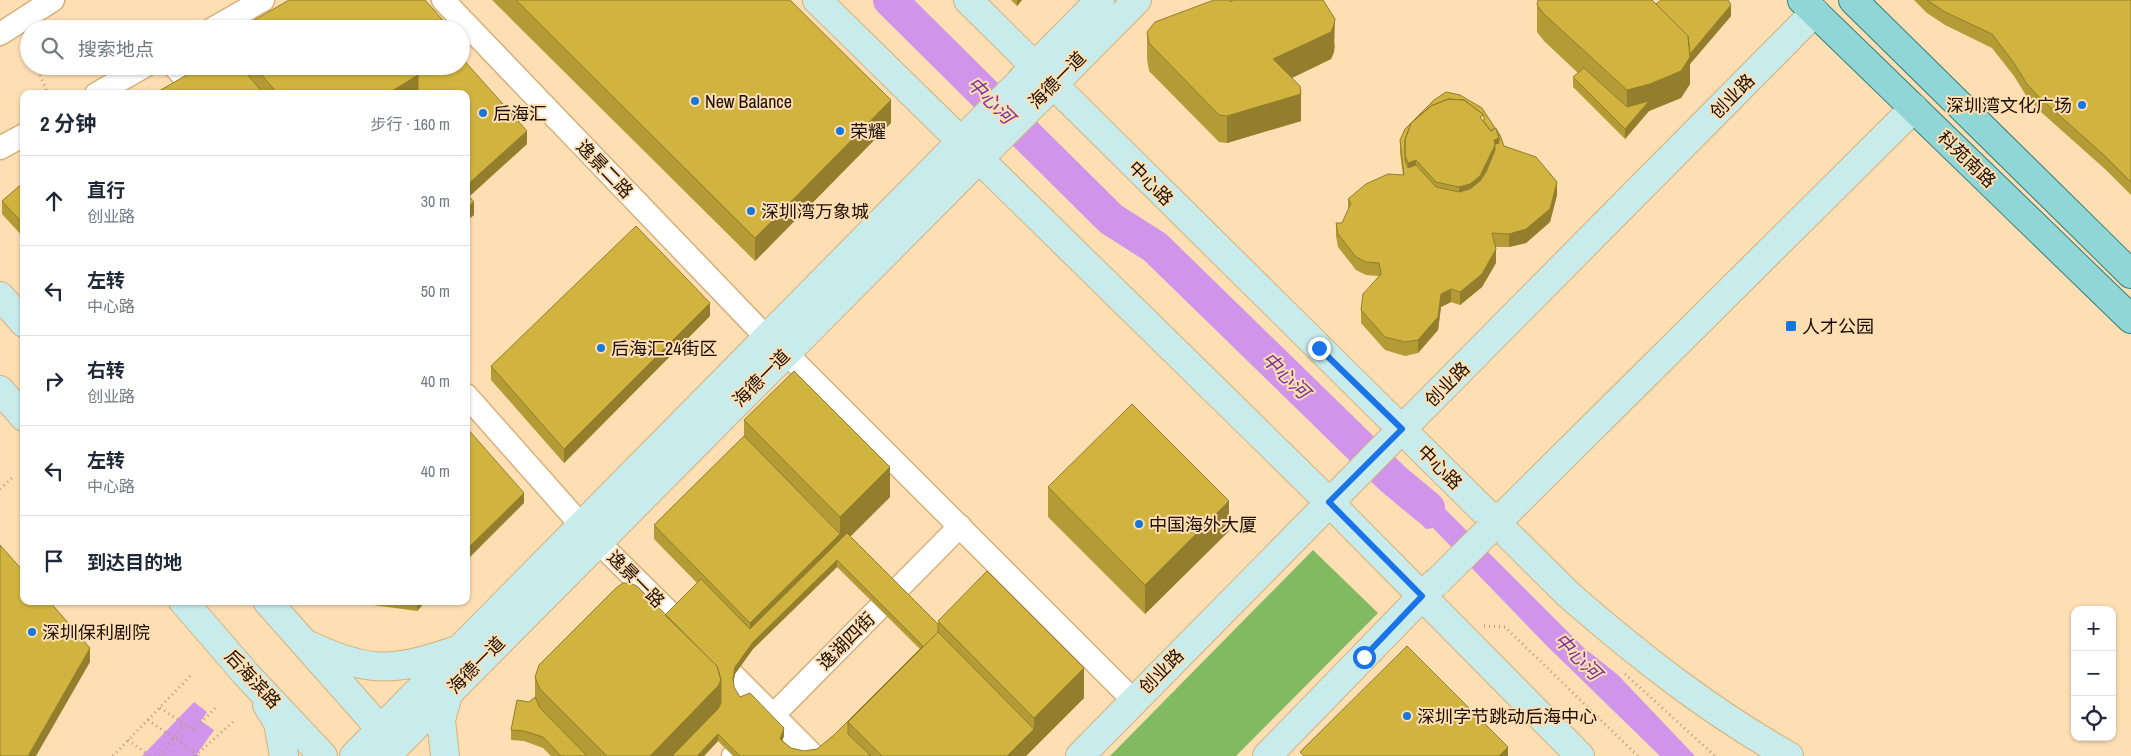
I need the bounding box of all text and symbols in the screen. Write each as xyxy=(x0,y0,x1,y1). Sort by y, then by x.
search box xyxy=(20,20,470,75)
icon: search xyxy=(38,34,66,62)
text: 搜索地点 xyxy=(78,36,154,62)
street label: 海德一道 xyxy=(1023,46,1091,114)
street label: 创业路 xyxy=(1704,68,1760,124)
water label: 中心河 xyxy=(962,71,1023,132)
place label: New Balance xyxy=(705,89,792,114)
place label: 深圳湾文化广场 xyxy=(1946,93,2072,118)
marker: New Balance xyxy=(689,95,701,107)
marker: 深圳湾文化广场 xyxy=(2076,99,2088,111)
place label: 后海汇 xyxy=(493,101,547,126)
marker: 后海汇 xyxy=(477,107,489,119)
text: 2 分钟 xyxy=(40,109,96,138)
text: 步行 · 160 m xyxy=(371,113,450,135)
place label: 荣耀 xyxy=(850,119,886,144)
marker: 荣耀 xyxy=(834,125,846,137)
street label: 科苑南路 xyxy=(1932,125,2002,193)
street label: 逸景二路 xyxy=(571,134,639,204)
street label: 中心路 xyxy=(1123,155,1179,211)
text: 直行 xyxy=(87,177,125,203)
icon: ahead xyxy=(40,187,68,215)
text: 30 m xyxy=(421,190,450,212)
place label: 深圳湾万象城 xyxy=(761,199,869,224)
text: 创业路 xyxy=(87,205,135,227)
marker: 深圳湾万象城 xyxy=(745,205,757,217)
text: 左转 xyxy=(87,267,125,293)
icon: left xyxy=(40,277,68,305)
text: 50 m xyxy=(421,280,450,302)
text: 中心路 xyxy=(87,295,135,317)
place label: 人才公园 xyxy=(1802,314,1874,339)
marker: 人才公园 xyxy=(1784,319,1798,333)
place label: 后海汇24街区 xyxy=(611,336,717,361)
route end xyxy=(1308,337,1331,360)
marker: 后海汇24街区 xyxy=(595,342,607,354)
street label: 海德一道 xyxy=(727,344,795,412)
water label: 中心河 xyxy=(1256,346,1318,407)
street label: 创业路 xyxy=(1419,356,1475,412)
text: 右转 xyxy=(87,357,125,383)
icon: right xyxy=(40,367,68,395)
text: 40 m xyxy=(421,370,450,392)
text: 创业路 xyxy=(87,385,135,407)
street label: 中心路 xyxy=(1412,439,1468,495)
text: 左转 xyxy=(87,447,125,473)
icon: left xyxy=(40,457,68,485)
text: 40 m xyxy=(421,460,450,482)
text: 中心路 xyxy=(87,475,135,497)
place label: 中国海外大厦 xyxy=(1149,512,1257,537)
marker: 中国海外大厦 xyxy=(1133,518,1145,530)
street label: 逸景一路 xyxy=(602,545,670,613)
icon: arrive xyxy=(40,547,68,575)
text: 到达目的地 xyxy=(87,549,182,575)
map controls xyxy=(2071,606,2116,741)
button: + xyxy=(2071,606,2116,651)
street label: 逸湖四街 xyxy=(812,607,880,675)
place label: 深圳保利剧院 xyxy=(42,620,150,645)
marker: 深圳保利剧院 xyxy=(26,626,38,638)
water label: 中心河 xyxy=(1549,627,1610,688)
street label: 海德一道 xyxy=(442,631,510,699)
street label: 创业路 xyxy=(1133,643,1189,699)
street label: 后海滨路 xyxy=(219,644,287,714)
route start xyxy=(1353,646,1376,669)
button: − xyxy=(2071,651,2116,696)
button: locate xyxy=(2071,696,2116,741)
place label: 深圳字节跳动后海中心 xyxy=(1417,704,1597,729)
marker: 深圳字节跳动后海中心 xyxy=(1401,710,1413,722)

